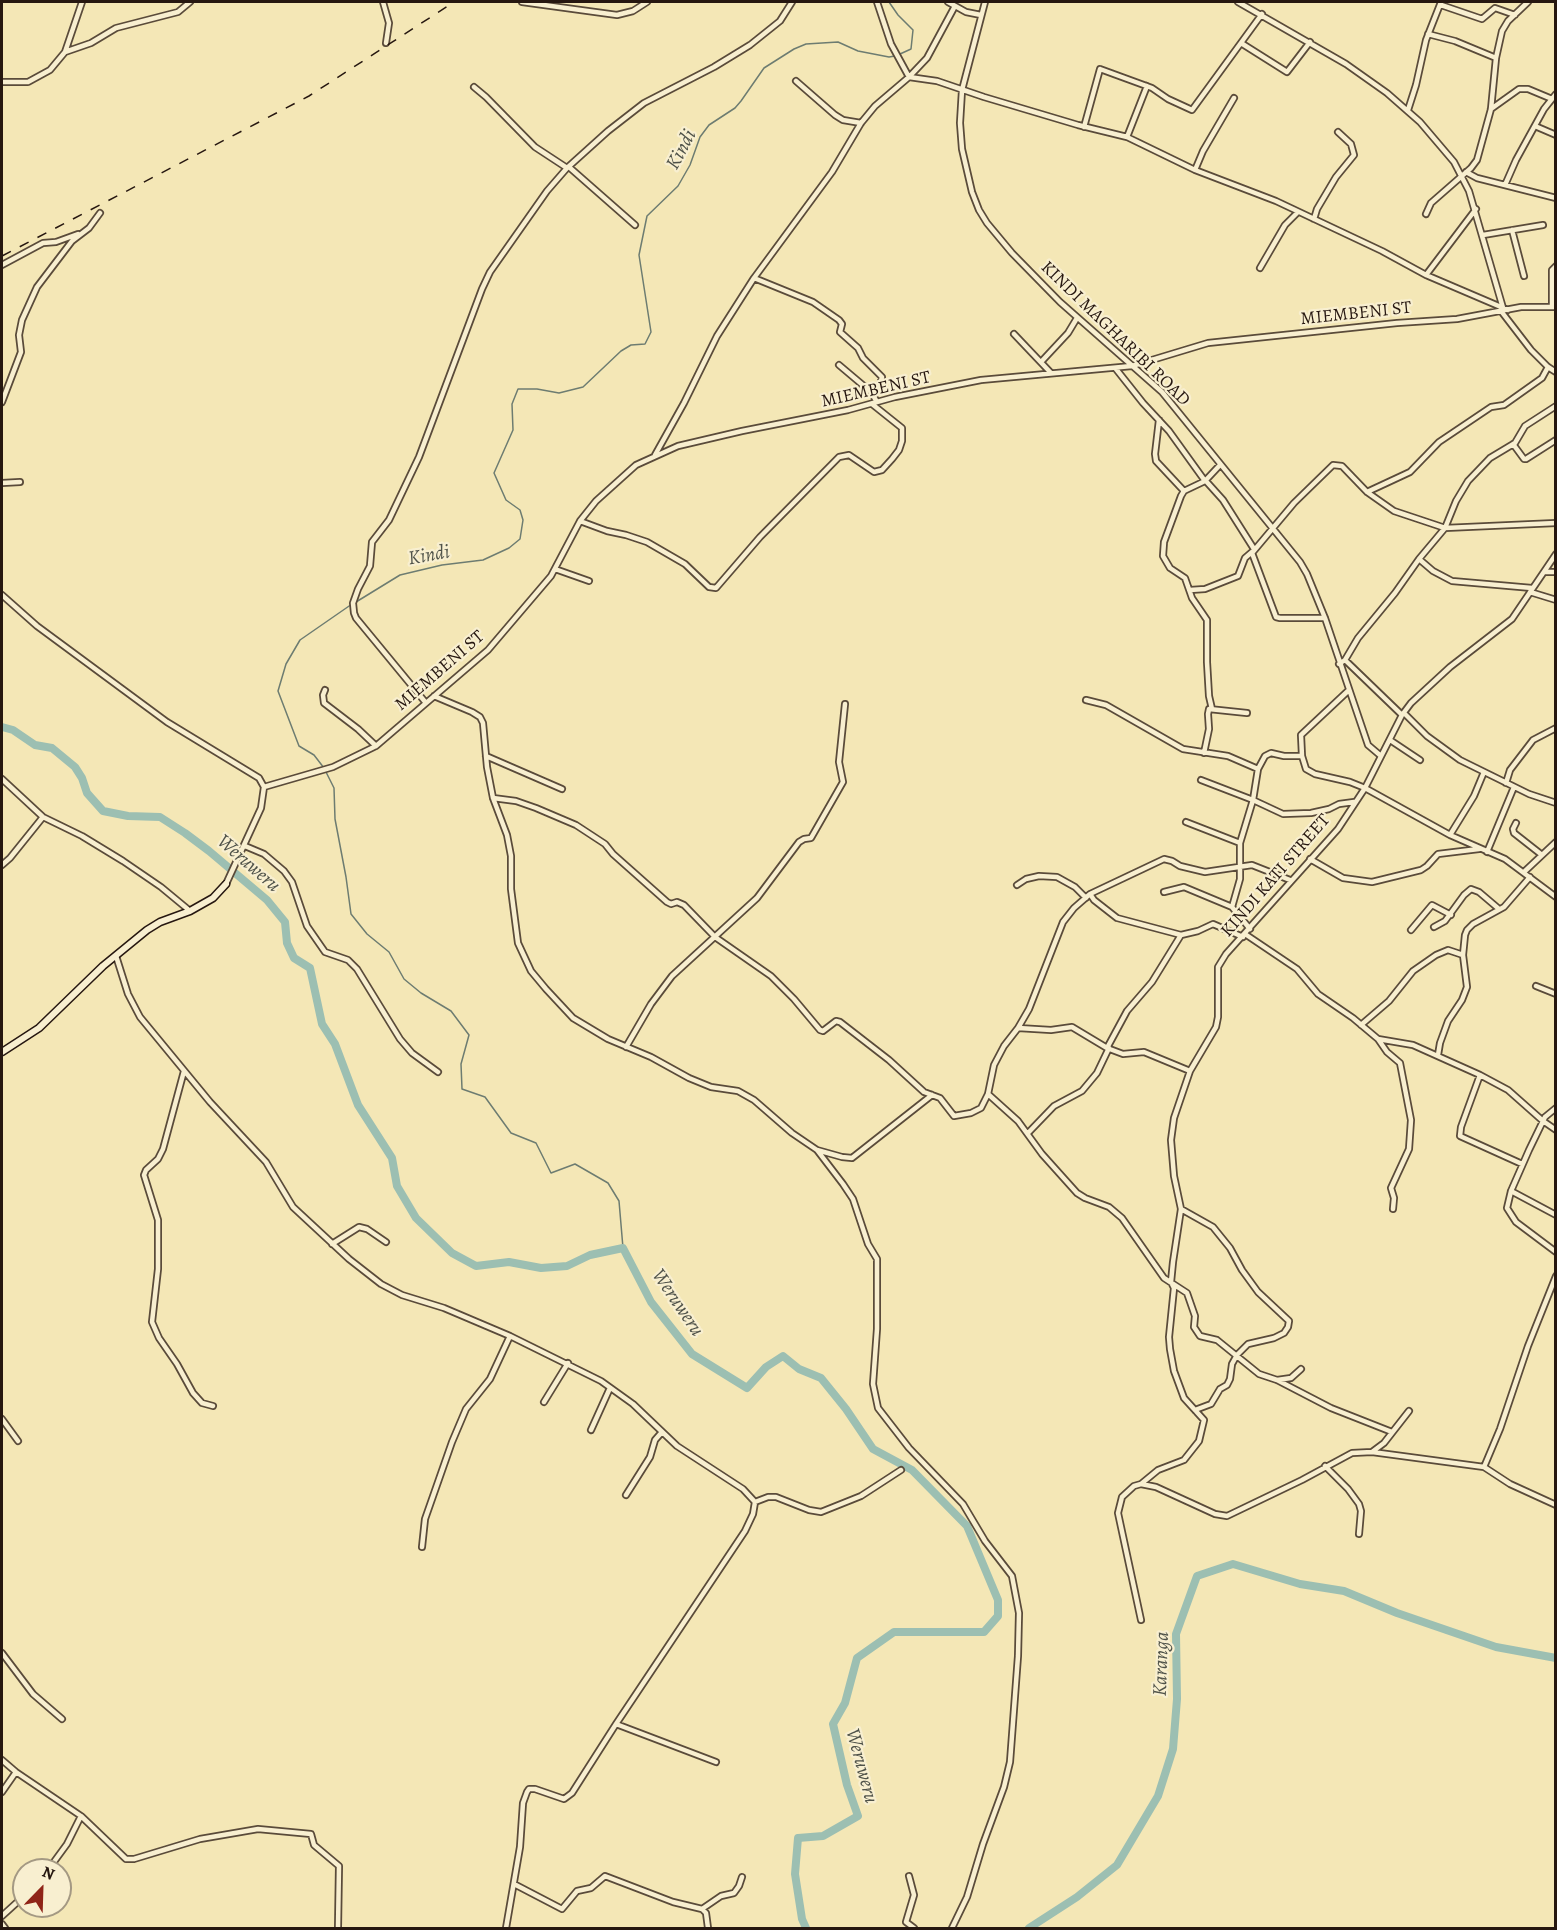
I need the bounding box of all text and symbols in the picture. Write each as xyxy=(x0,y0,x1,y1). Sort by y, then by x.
water label: Kindi xyxy=(662,126,702,174)
street label: KINDI MAGHARIBI ROAD xyxy=(1036,257,1194,411)
street label: MIEMBENI ST xyxy=(1299,297,1413,331)
street label: MIEMBENI ST xyxy=(819,367,933,413)
water label: Kindi xyxy=(406,541,452,571)
street label: MIEMBENI ST xyxy=(391,626,489,716)
street label: KINDI KATI STREET xyxy=(1217,810,1335,942)
water label: Weruweru xyxy=(211,830,285,898)
water label: Weruweru xyxy=(646,1265,708,1341)
water label: Karanga xyxy=(1149,1631,1175,1697)
water label: Weruweru xyxy=(840,1726,882,1806)
north arrow xyxy=(12,1858,72,1918)
text: N xyxy=(39,1861,58,1886)

